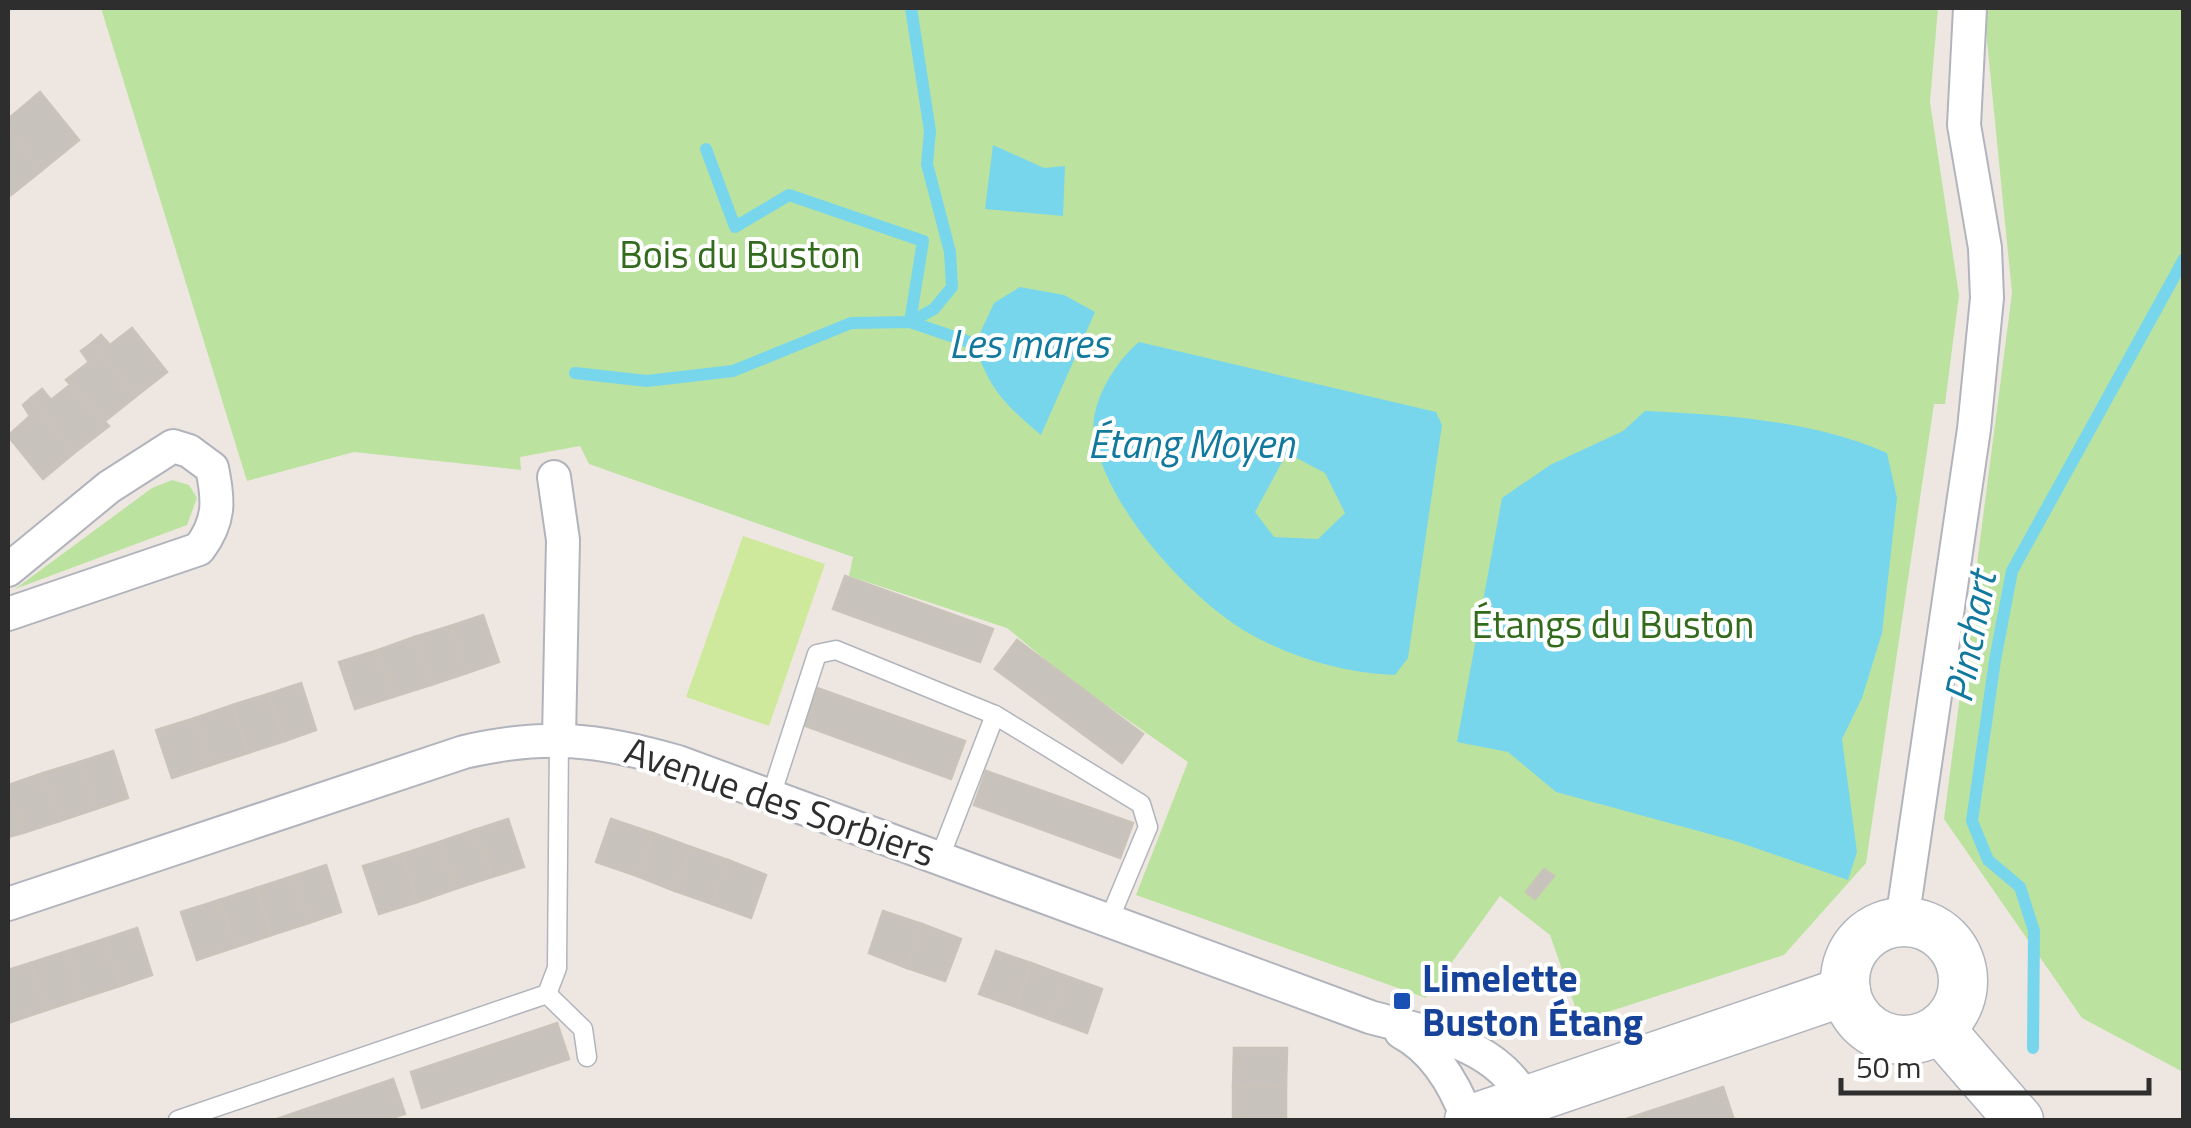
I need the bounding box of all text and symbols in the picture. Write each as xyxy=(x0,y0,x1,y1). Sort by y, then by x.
park label: Bois du Buston xyxy=(619,225,861,283)
water label: Les mares xyxy=(949,313,1112,374)
water label: Étang Moyen xyxy=(1088,413,1295,474)
water label: Pinchart xyxy=(1927,562,2013,707)
park label: Étangs du Buston xyxy=(1472,595,1754,653)
street label: Avenue des Sorbiers xyxy=(617,721,943,881)
place label: Limelette Buston Étang xyxy=(1422,949,1643,1051)
marker: Limelette Buston Étang xyxy=(1391,990,1413,1012)
scale bar xyxy=(1841,1033,2148,1095)
text: 50 m xyxy=(1856,1044,1921,1090)

